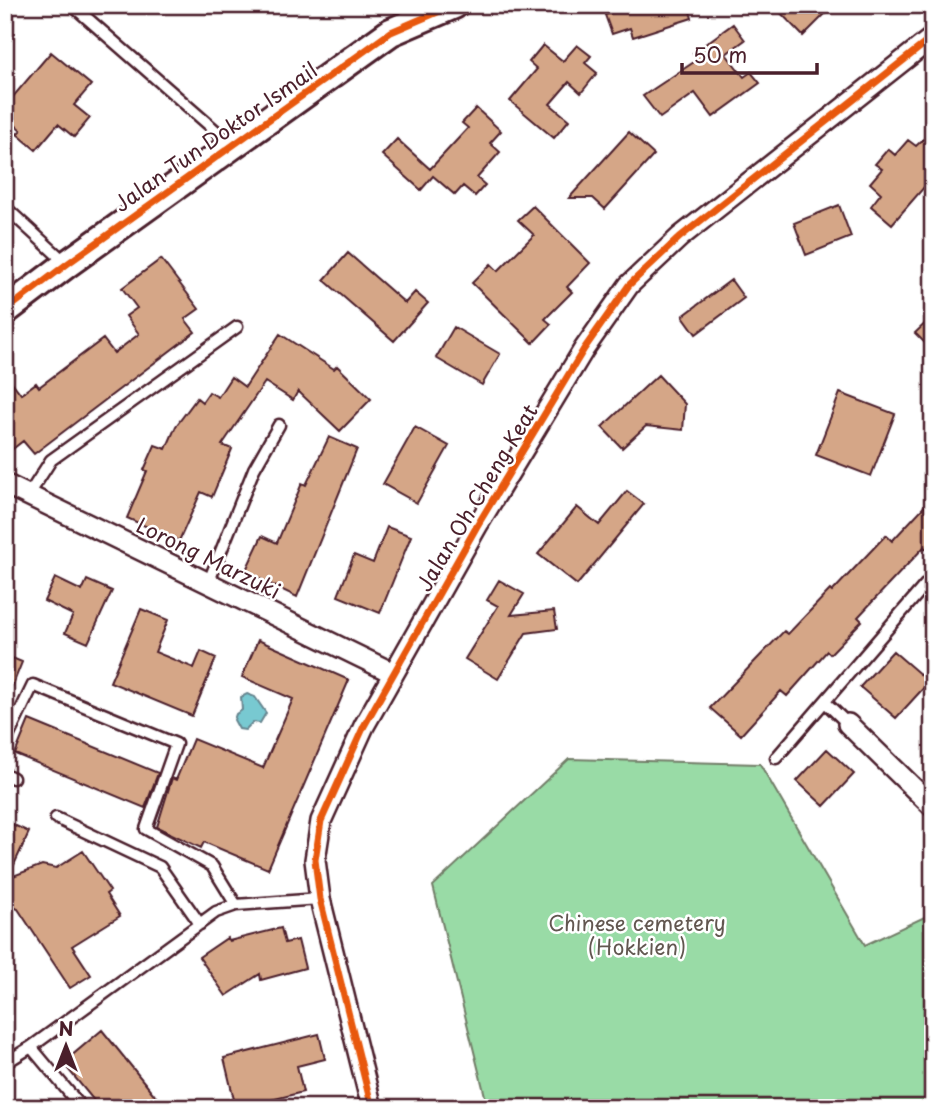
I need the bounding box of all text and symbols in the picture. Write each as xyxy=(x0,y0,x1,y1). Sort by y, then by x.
scale bar xyxy=(682,32,817,76)
text: 50 m xyxy=(693,38,747,70)
street label: Jalan Tun Doktor Ismail xyxy=(106,53,324,219)
street label: Jalan Oh Cheng Keat xyxy=(407,397,545,597)
street label: Lorong Marzuki xyxy=(132,508,286,606)
park label: Chinese cemetery (Hokkien) xyxy=(548,906,726,962)
north arrow xyxy=(32,1012,102,1082)
text: N xyxy=(58,1014,74,1042)

